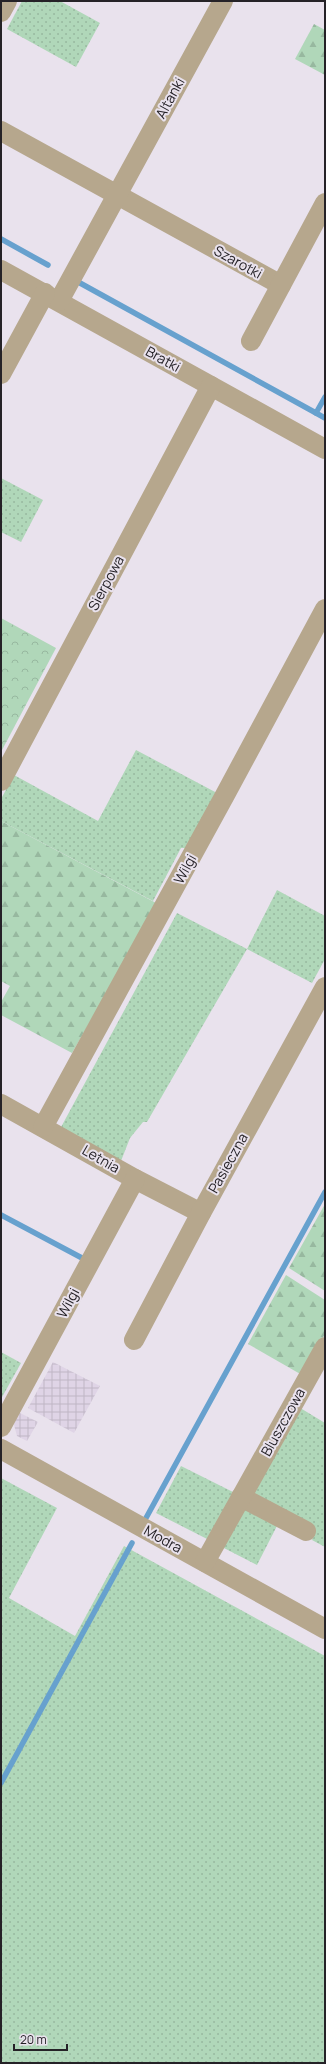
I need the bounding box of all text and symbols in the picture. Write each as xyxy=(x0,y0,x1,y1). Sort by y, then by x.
street label: Altanki xyxy=(151,74,189,122)
street label: Szarotki xyxy=(211,241,266,283)
street label: Bratki xyxy=(142,341,184,376)
street label: Sierpowa xyxy=(83,552,128,614)
street label: Wilgi xyxy=(169,851,200,887)
street label: Pasieczna xyxy=(203,1129,252,1196)
street label: Letnia xyxy=(79,1140,123,1177)
street label: Wilgi xyxy=(52,1285,83,1321)
street label: Bluszczowa xyxy=(256,1384,309,1459)
street label: Modra xyxy=(141,1520,186,1557)
scale bar xyxy=(14,2026,67,2052)
text: 20 m xyxy=(20,2031,47,2048)

